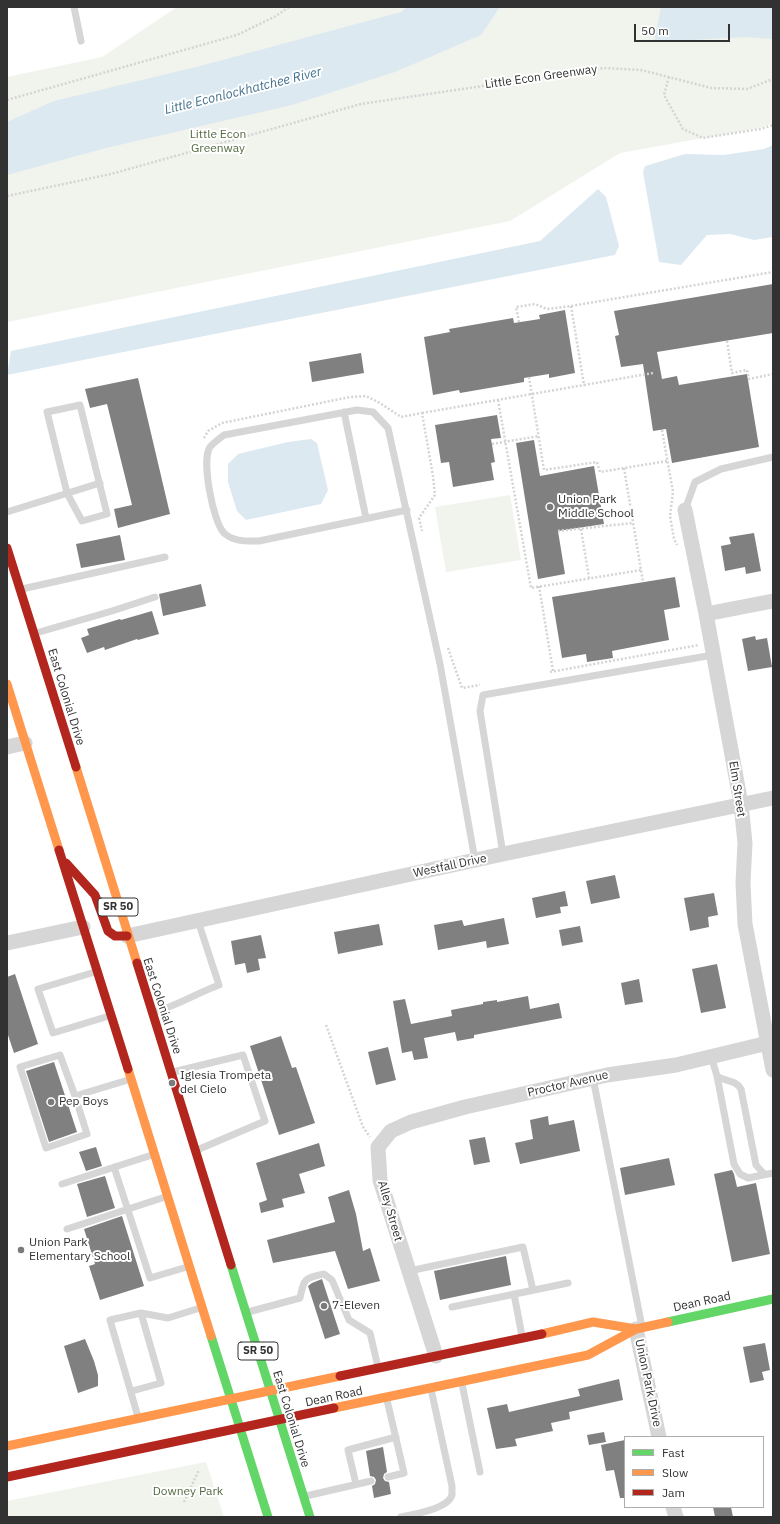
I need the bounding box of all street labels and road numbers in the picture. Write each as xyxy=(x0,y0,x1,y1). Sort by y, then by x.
street label: Little Econ Greenway xyxy=(484,62,598,92)
street label: East Colonial Drive xyxy=(44,647,88,747)
street label: Elm Street xyxy=(725,760,749,818)
street label: Westfall Drive xyxy=(412,851,488,881)
road number: SR 50 xyxy=(98,898,138,916)
street label: East Colonial Drive xyxy=(140,956,184,1056)
street label: Proctor Avenue xyxy=(526,1068,610,1100)
street label: Alley Street xyxy=(374,1179,406,1243)
street label: Dean Road xyxy=(672,1289,732,1315)
street label: Union Park Drive xyxy=(632,1338,664,1428)
road number: SR 50 xyxy=(238,1342,278,1360)
street label: East Colonial Drive xyxy=(269,1369,313,1469)
street label: Dean Road xyxy=(304,1384,364,1410)

